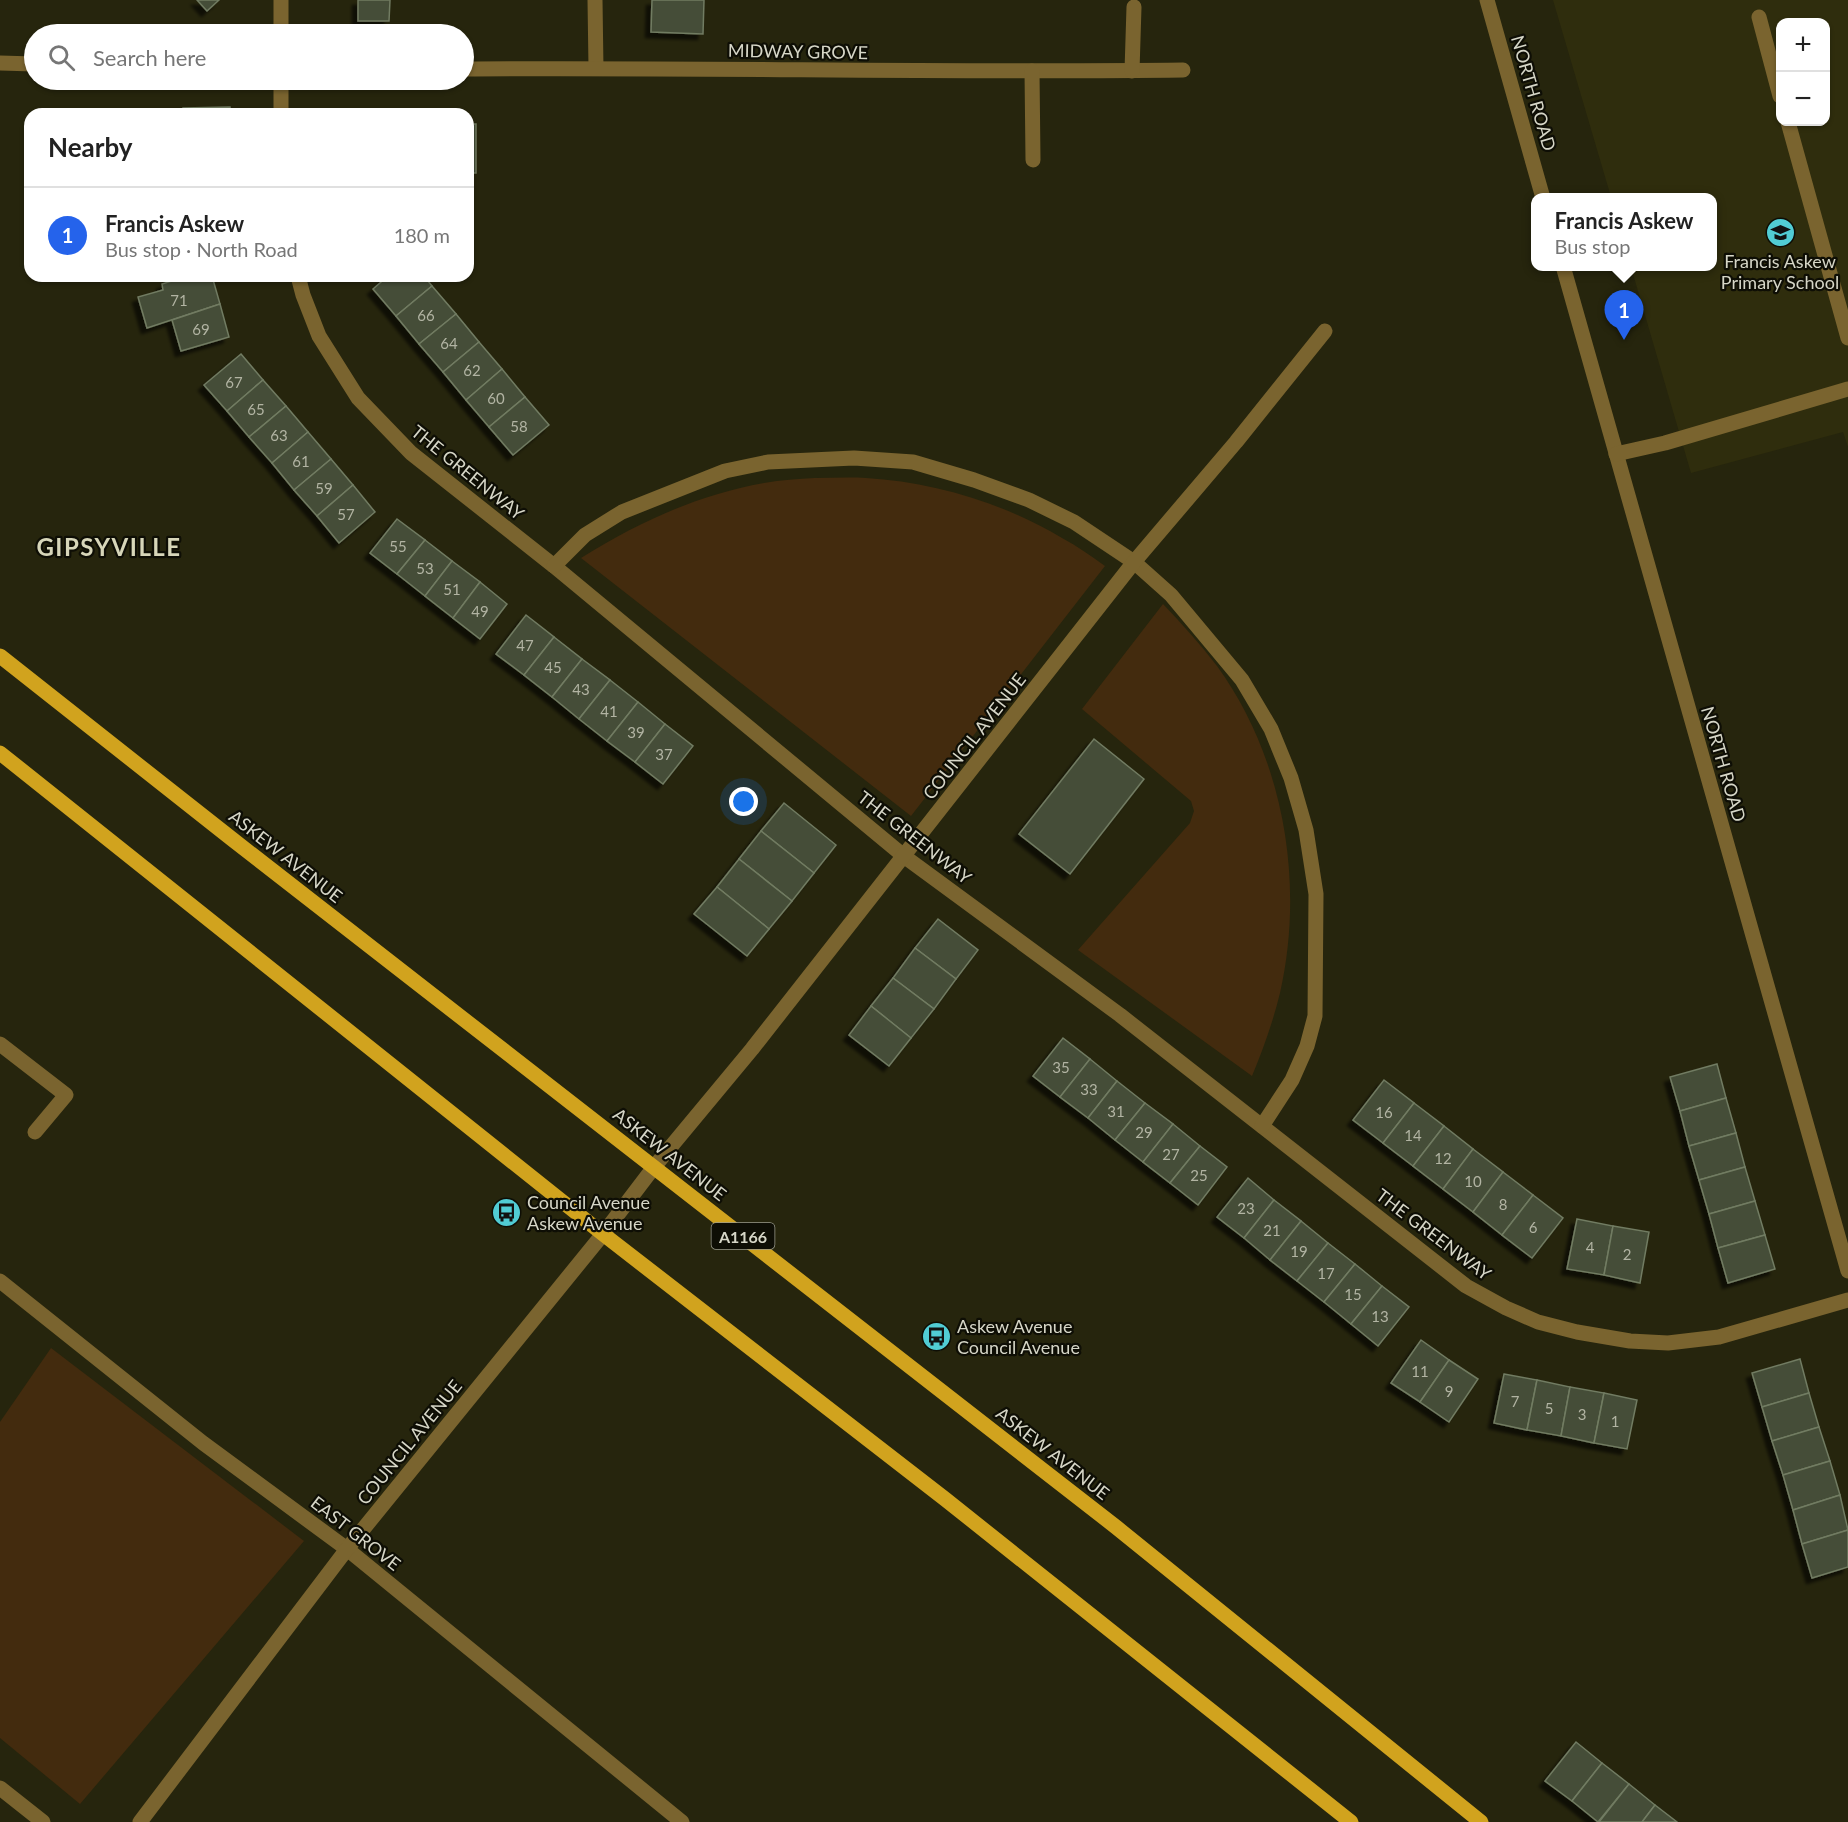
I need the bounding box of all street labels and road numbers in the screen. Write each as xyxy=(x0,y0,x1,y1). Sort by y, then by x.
street label: NORTH ROAD xyxy=(1507,33,1561,153)
street label: MIDWAY GROVE xyxy=(728,39,868,63)
street label: THE GREENWAY xyxy=(407,420,529,525)
street label: COUNCIL AVENUE xyxy=(918,669,1030,803)
street label: NORTH ROAD xyxy=(1697,704,1751,824)
street label: THE GREENWAY xyxy=(854,786,977,889)
street label: ASKEW AVENUE xyxy=(225,805,347,907)
street label: ASKEW AVENUE xyxy=(609,1103,731,1205)
street label: THE GREENWAY xyxy=(1372,1184,1496,1285)
road number: A1166 xyxy=(712,1223,774,1249)
street label: COUNCIL AVENUE xyxy=(352,1375,466,1509)
street label: ASKEW AVENUE xyxy=(992,1402,1114,1504)
street label: EAST GROVE xyxy=(307,1491,405,1575)

